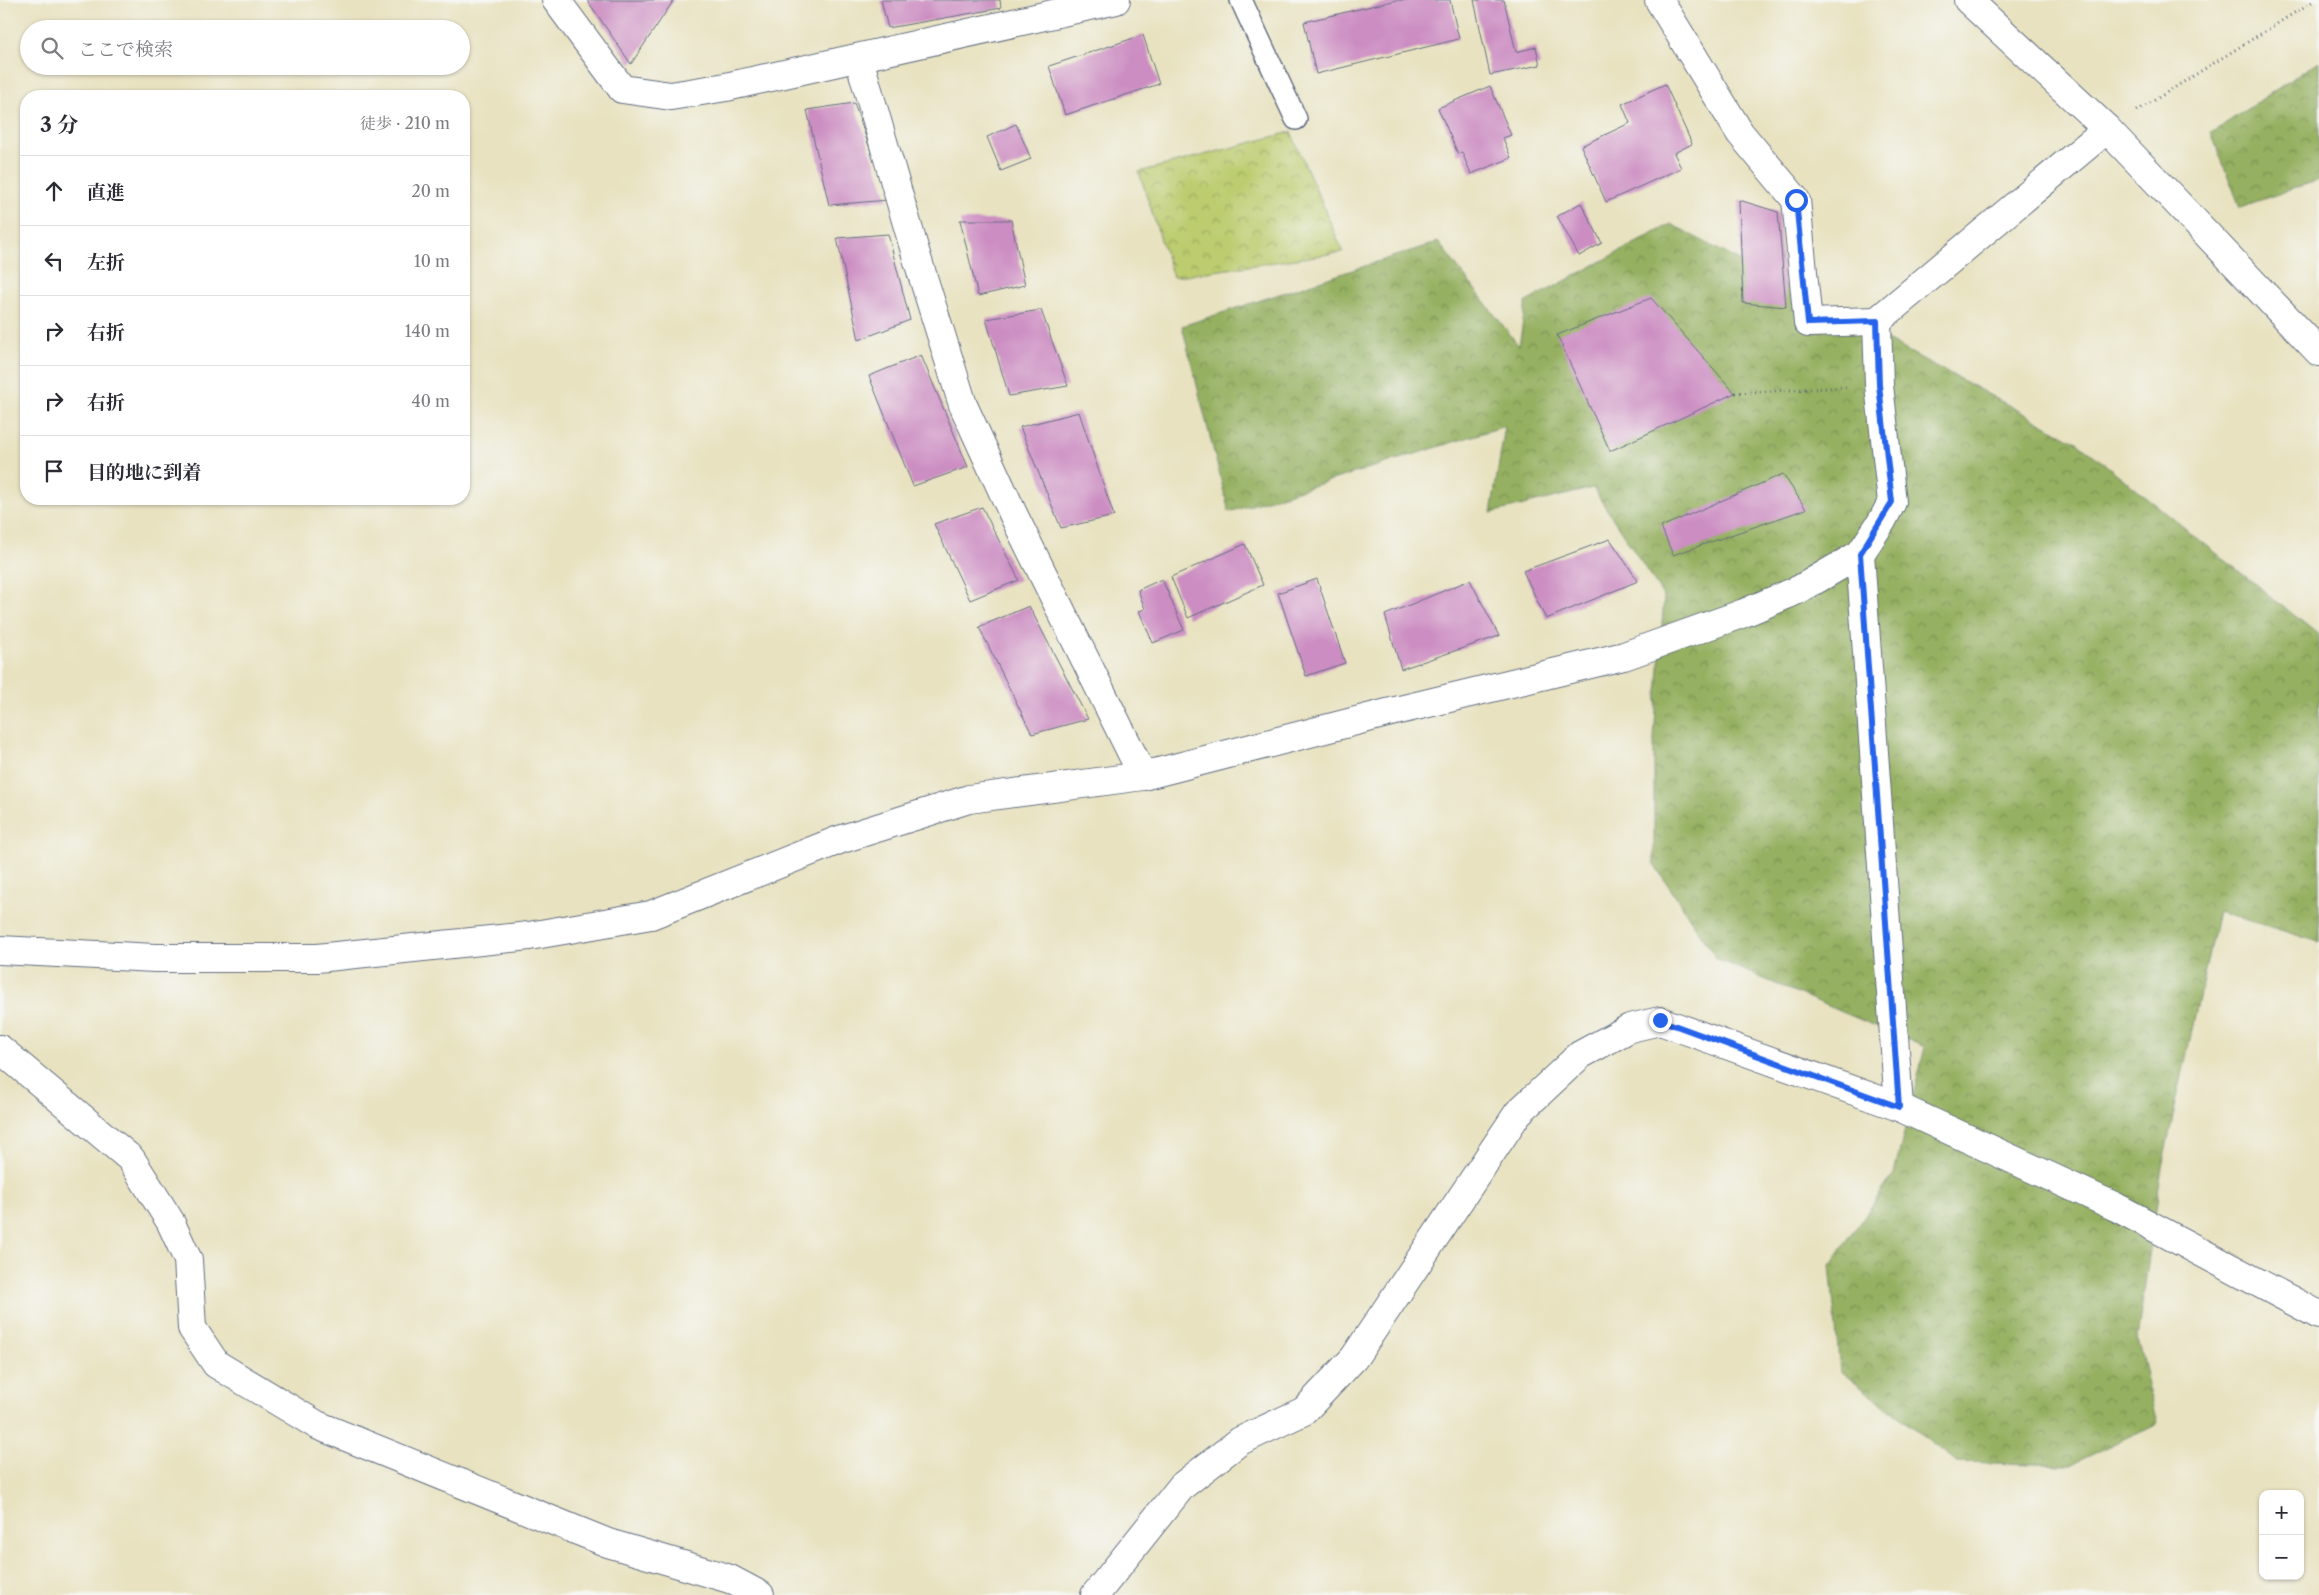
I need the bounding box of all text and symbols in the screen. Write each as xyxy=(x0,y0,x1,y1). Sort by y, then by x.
search box xyxy=(20,20,470,75)
icon: search xyxy=(38,34,66,62)
text: ここで検索 xyxy=(78,38,173,61)
text: 3 分 xyxy=(40,112,78,137)
text: 徒歩 · 210 m xyxy=(360,113,450,133)
icon: ahead xyxy=(40,177,68,205)
text: 直進 xyxy=(87,181,125,204)
text: 20 m xyxy=(411,181,450,201)
route start xyxy=(1785,189,1808,212)
icon: left xyxy=(40,247,68,275)
text: 左折 xyxy=(87,251,125,274)
text: 10 m xyxy=(414,251,450,271)
icon: right xyxy=(40,317,68,345)
text: 右折 xyxy=(87,321,125,344)
text: 140 m xyxy=(405,321,450,341)
icon: right xyxy=(40,387,68,415)
text: 右折 xyxy=(87,391,125,414)
text: 40 m xyxy=(411,391,450,411)
icon: arrive xyxy=(40,457,68,485)
text: 目的地に到着 xyxy=(87,461,201,484)
route end xyxy=(1649,1009,1672,1032)
map controls xyxy=(2259,1490,2304,1580)
button: + xyxy=(2259,1490,2304,1535)
button: − xyxy=(2259,1535,2304,1580)

